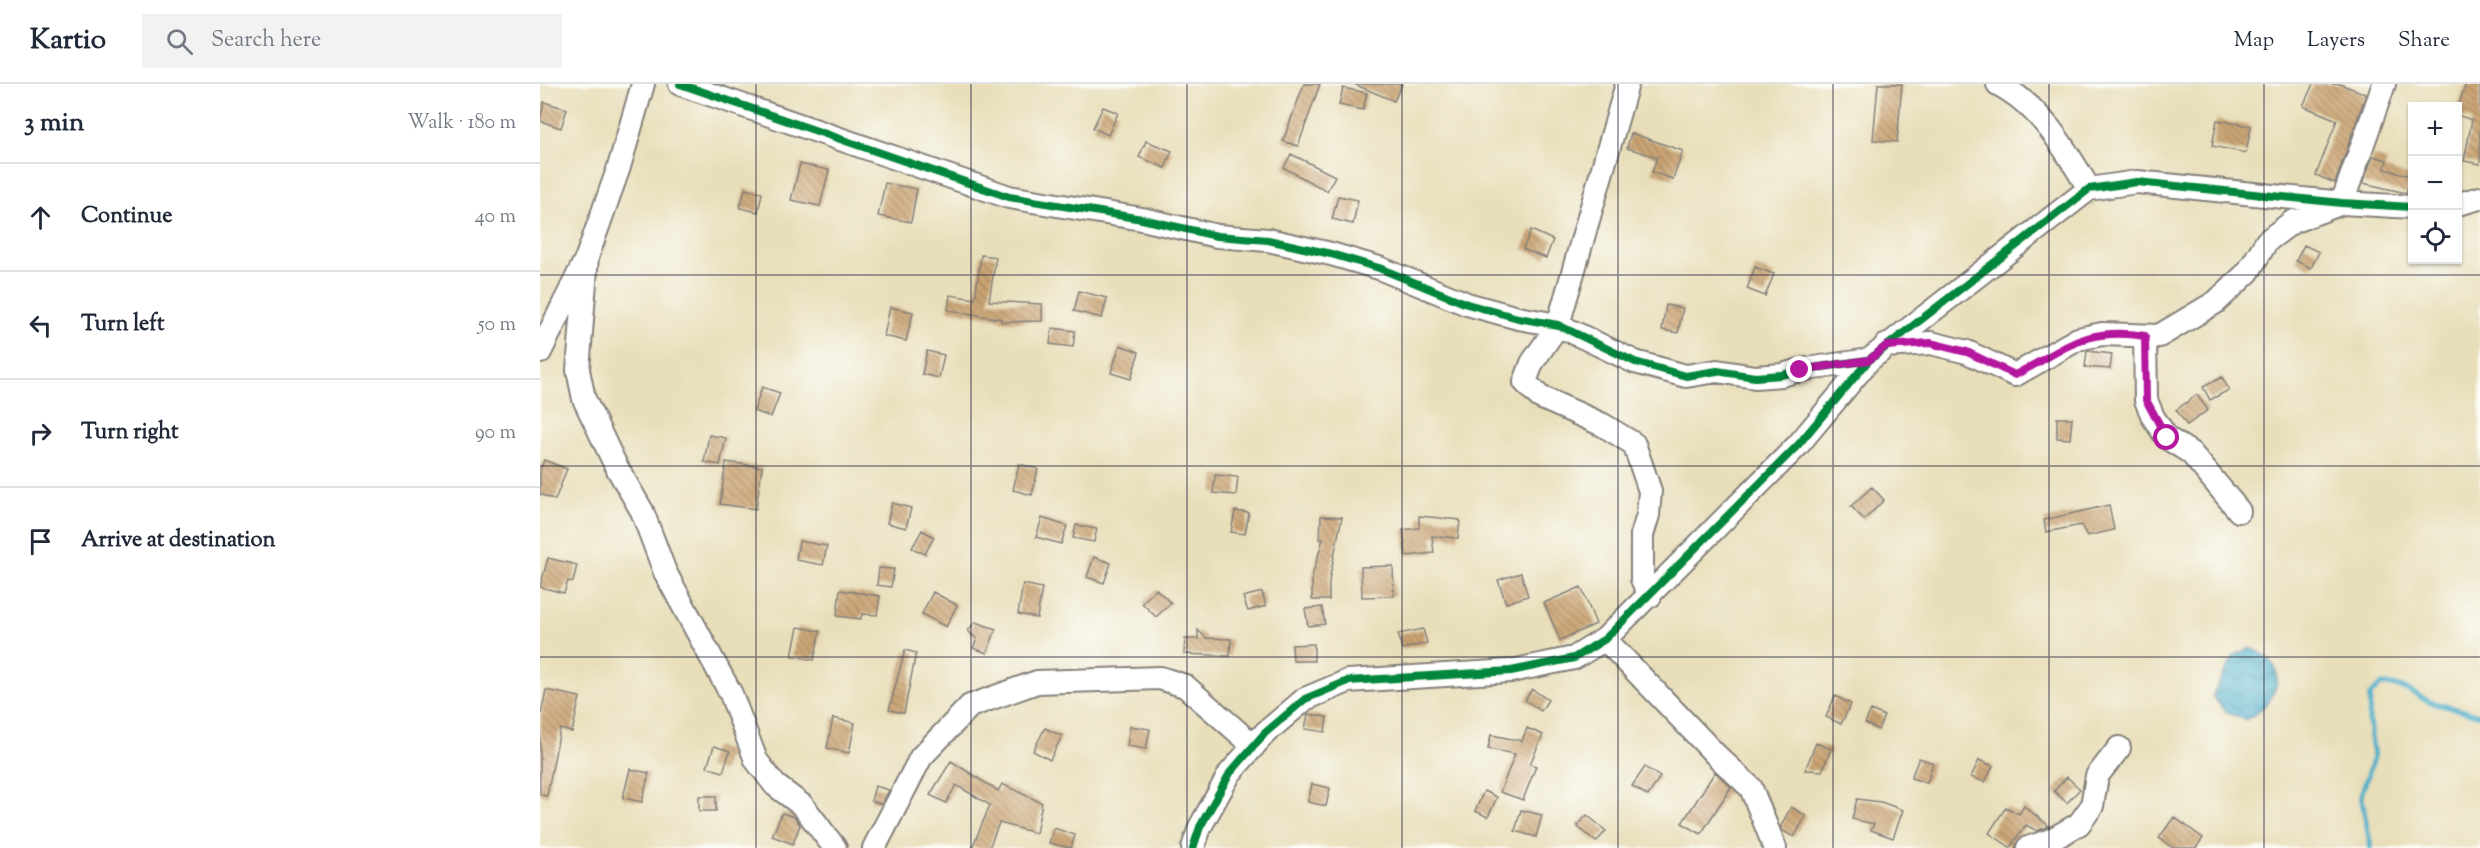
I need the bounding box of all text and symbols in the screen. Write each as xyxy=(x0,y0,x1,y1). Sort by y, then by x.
search box xyxy=(142,14,562,68)
text: Kartio xyxy=(30,21,106,61)
icon: search xyxy=(163,25,196,58)
text: Search here xyxy=(211,25,321,57)
text: Map xyxy=(2234,26,2274,56)
text: Layers xyxy=(2307,26,2365,56)
text: Share xyxy=(2398,26,2450,56)
map controls xyxy=(2408,102,2462,264)
button: + xyxy=(2408,102,2462,156)
text: 3 min xyxy=(24,105,84,142)
text: Walk · 180 m xyxy=(407,109,516,138)
button: − xyxy=(2408,156,2462,210)
icon: ahead xyxy=(24,201,57,234)
text: Continue xyxy=(81,201,172,233)
text: 40 m xyxy=(475,203,516,232)
button: locate xyxy=(2408,210,2462,264)
icon: left xyxy=(24,309,57,342)
text: Turn left xyxy=(81,309,164,341)
text: 50 m xyxy=(478,311,516,340)
route end xyxy=(1786,356,1812,382)
icon: right xyxy=(24,417,57,450)
text: Turn right xyxy=(81,417,178,449)
text: 90 m xyxy=(475,419,516,448)
route start xyxy=(2153,424,2179,450)
icon: arrive xyxy=(24,525,57,558)
text: Arrive at destination xyxy=(81,525,276,557)

